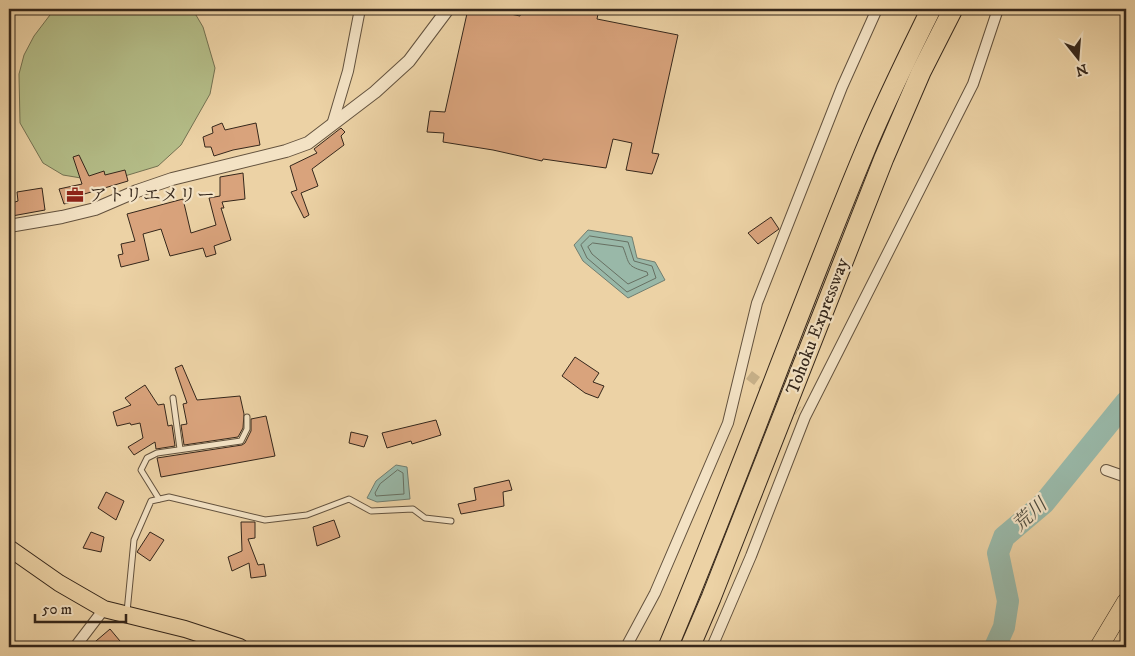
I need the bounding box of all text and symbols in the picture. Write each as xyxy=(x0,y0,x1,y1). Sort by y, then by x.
north arrow xyxy=(1052,32,1102,82)
text: N xyxy=(1073,59,1090,80)
office icon: アトリエメリー xyxy=(65,185,85,205)
place label: アトリエメリー xyxy=(89,185,215,207)
street label: Tohoku Expressway xyxy=(782,255,854,398)
water label: 荒川 xyxy=(1008,493,1053,536)
scale bar xyxy=(35,591,126,623)
text: 50 m xyxy=(42,600,72,619)

